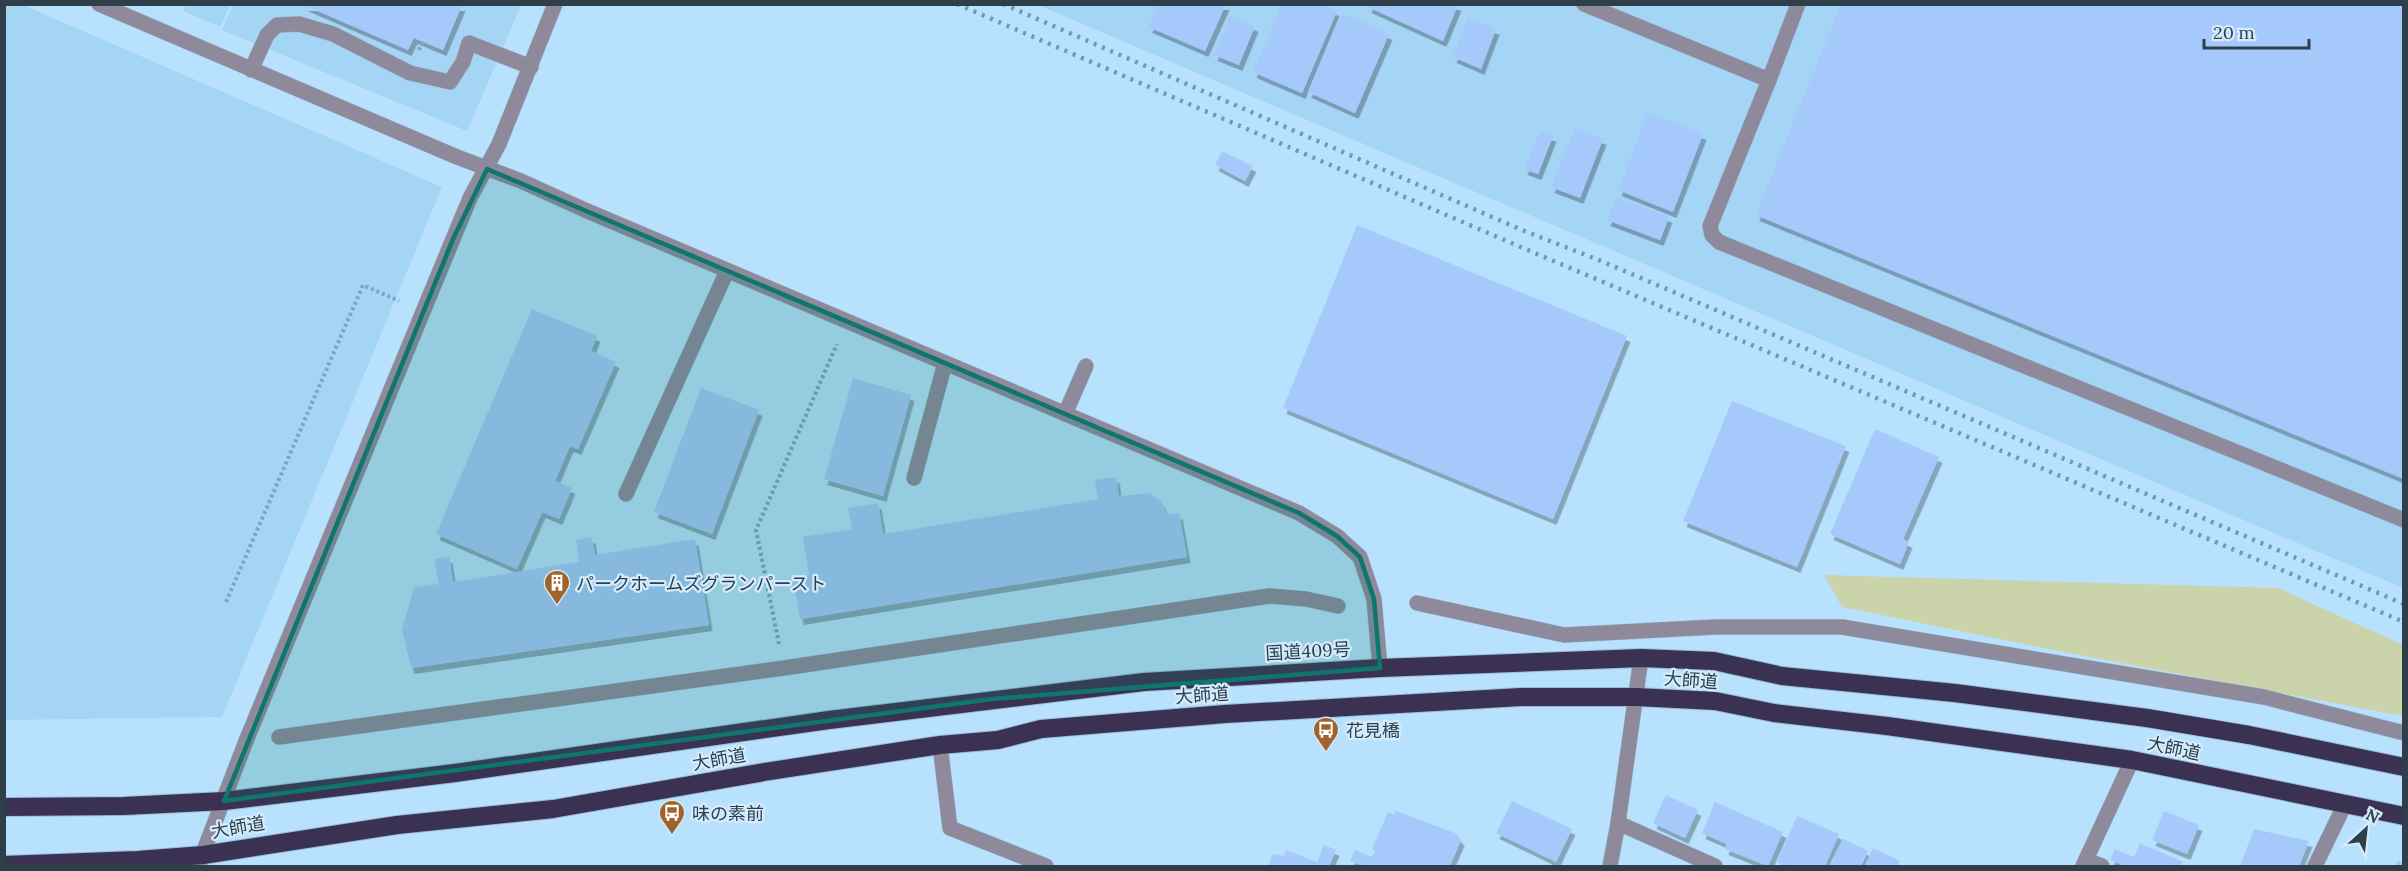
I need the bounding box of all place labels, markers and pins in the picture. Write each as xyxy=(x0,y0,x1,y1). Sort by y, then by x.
building icon: パークホームズグランパースト xyxy=(542,568,572,606)
place label: パークホームズグランパースト xyxy=(576,572,827,595)
bus stop icon: 花見橋 xyxy=(1311,715,1341,753)
place label: 花見橋 xyxy=(1346,719,1400,742)
bus stop icon: 味の素前 xyxy=(657,798,687,836)
place label: 味の素前 xyxy=(692,802,764,825)

